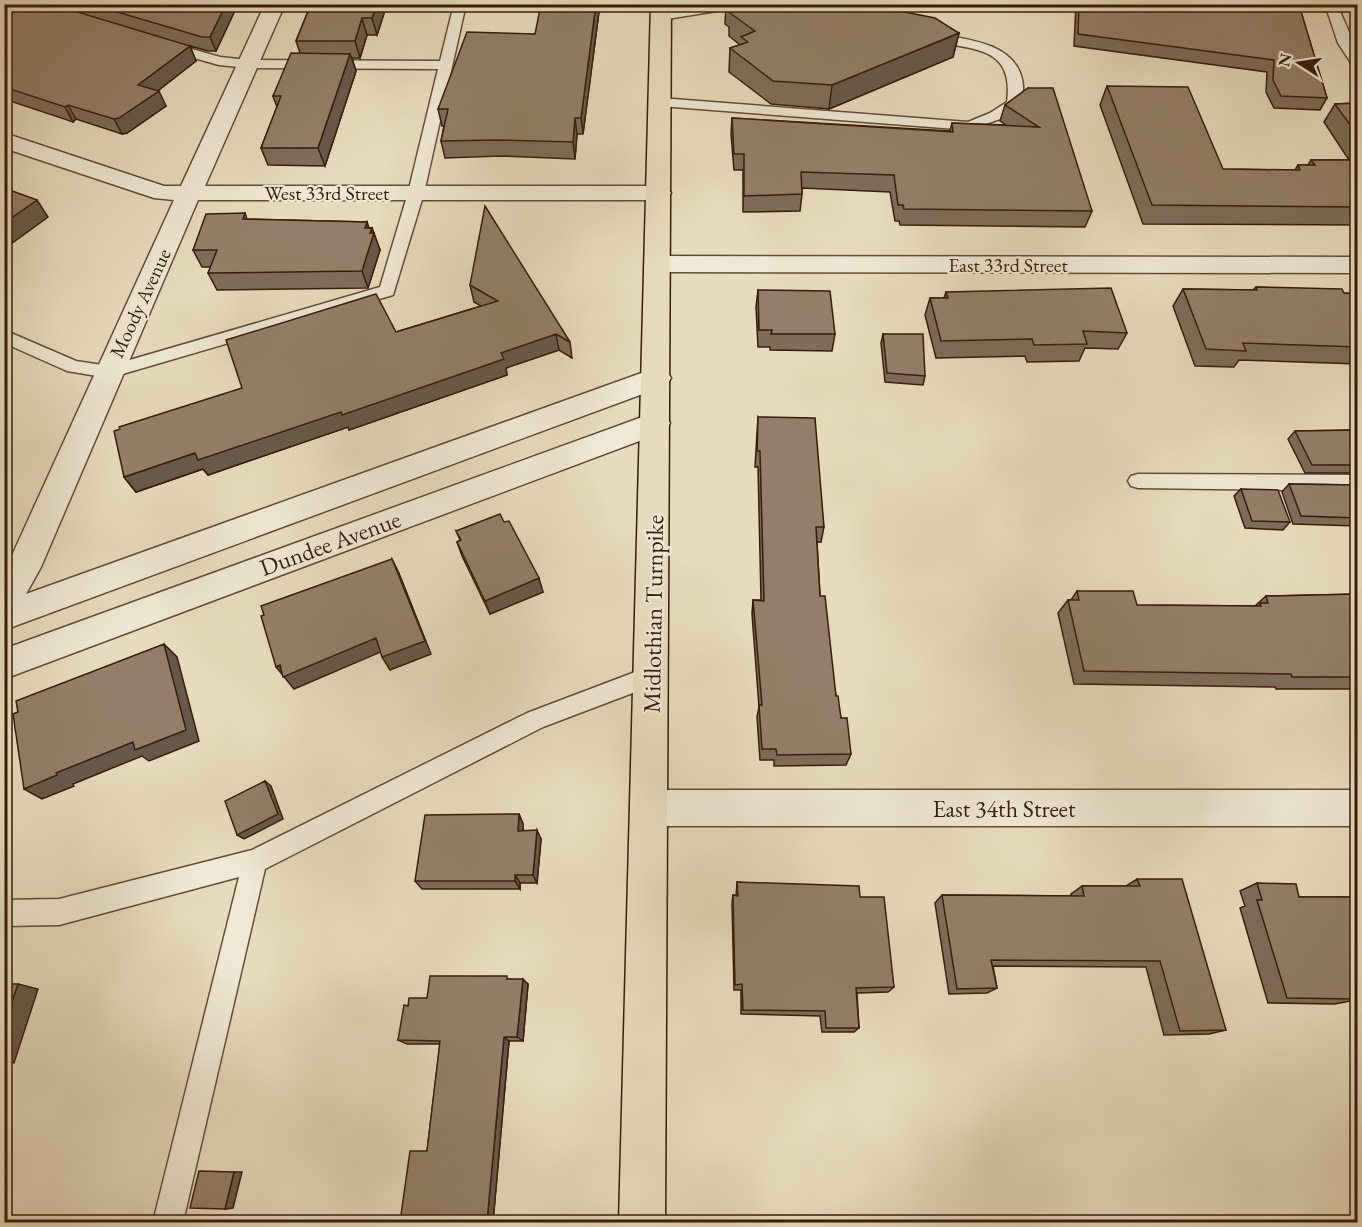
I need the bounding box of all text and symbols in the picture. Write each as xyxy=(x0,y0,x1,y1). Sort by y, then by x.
north arrow xyxy=(1269,33,1329,93)
text: N xyxy=(1273,51,1296,69)
street label: West 33rd Street xyxy=(265,180,390,206)
street label: Moody Avenue xyxy=(103,244,177,362)
street label: East 33rd Street xyxy=(948,252,1068,278)
street label: Dundee Avenue xyxy=(255,503,405,583)
street label: Midlothian Turnpike xyxy=(636,515,670,713)
street label: East 34th Street xyxy=(932,793,1076,824)

